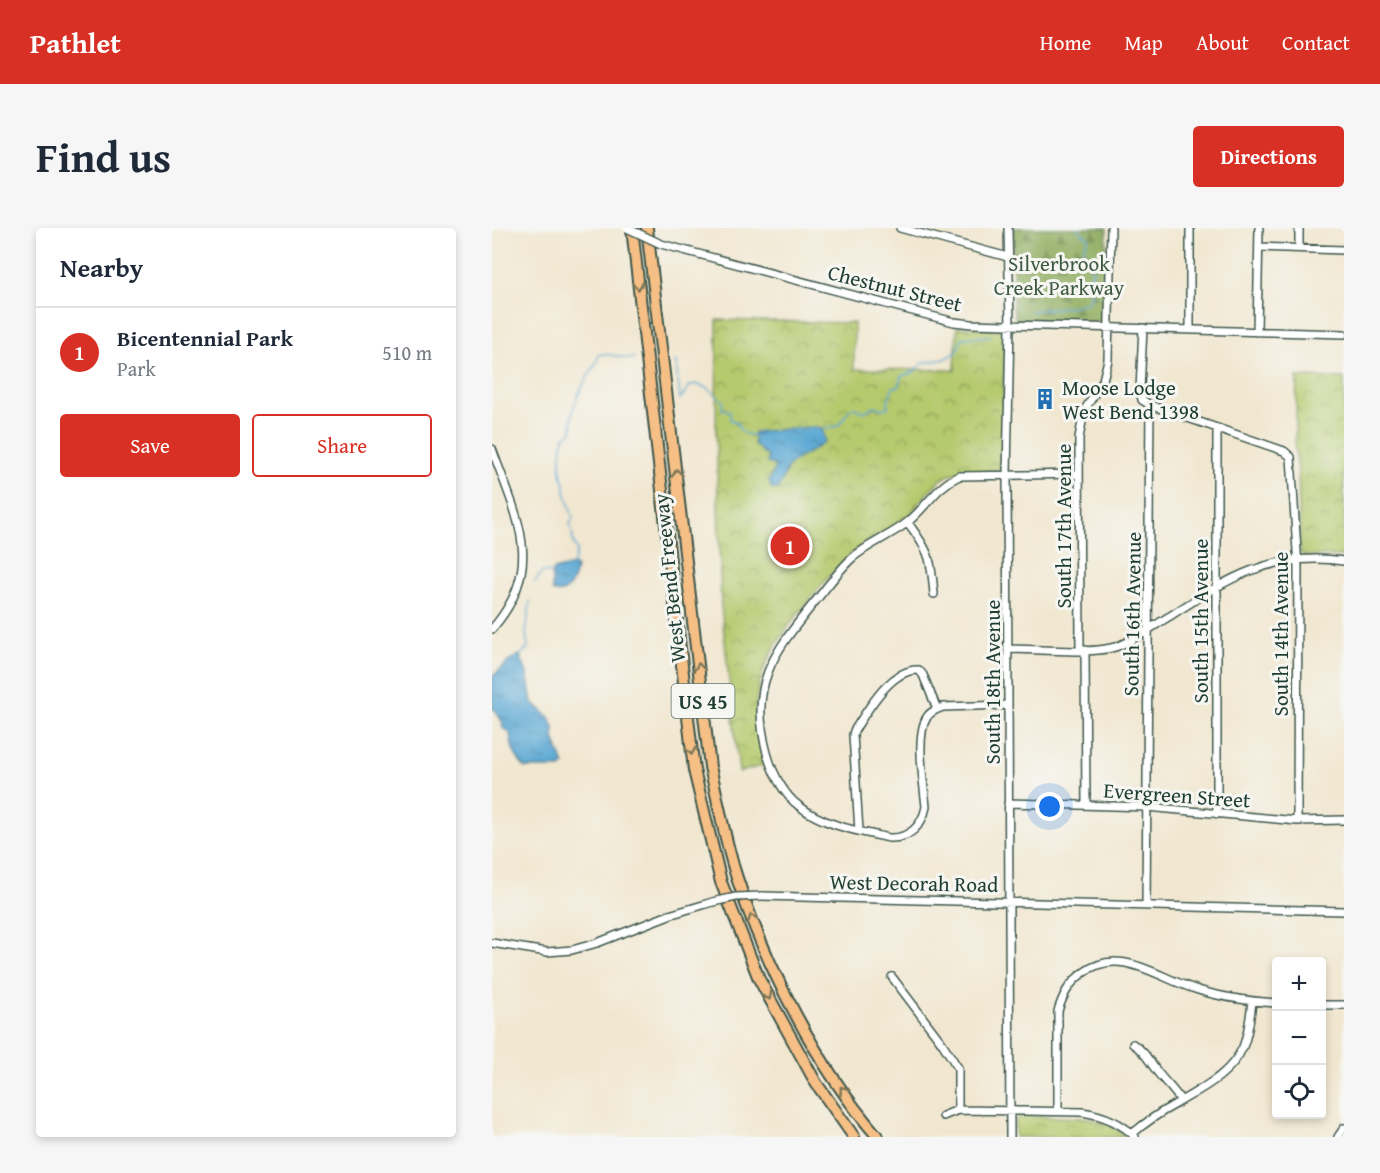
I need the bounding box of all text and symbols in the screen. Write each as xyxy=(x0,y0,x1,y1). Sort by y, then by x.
text: Pathlet xyxy=(30,22,121,63)
text: Home xyxy=(1040,27,1091,58)
text: Map xyxy=(1124,27,1163,58)
text: About xyxy=(1196,27,1249,58)
text: Contact xyxy=(1282,27,1350,58)
text: Find us xyxy=(36,126,171,187)
button: Directions xyxy=(1193,126,1344,187)
text: Nearby xyxy=(60,248,143,287)
park label: Silverbrook Creek Parkway xyxy=(994,248,1125,303)
street label: Chestnut Street xyxy=(825,256,966,320)
one-way arrow xyxy=(632,282,644,291)
text: Bicentennial Park xyxy=(117,322,293,354)
text: 1 xyxy=(74,338,85,367)
text: 510 m xyxy=(382,338,432,367)
text: Park xyxy=(117,354,156,383)
place label: Moose Lodge West Bend 1398 xyxy=(1062,372,1199,427)
building icon: Moose Lodge West Bend 1398 xyxy=(1033,387,1057,411)
button: Save xyxy=(60,414,240,477)
button: Share xyxy=(252,414,432,477)
street label: South 17th Avenue xyxy=(1048,443,1079,608)
one-way arrow xyxy=(671,468,684,478)
street label: West Bend Freeway xyxy=(645,491,693,664)
pin: 1 xyxy=(770,524,810,568)
street label: South 16th Avenue xyxy=(1115,531,1149,697)
street label: South 15th Avenue xyxy=(1185,538,1216,703)
street label: South 14th Avenue xyxy=(1265,551,1296,716)
street label: South 18th Avenue xyxy=(977,599,1008,764)
one-way arrow xyxy=(693,662,705,671)
road number: US 45 xyxy=(672,684,734,718)
one-way arrow xyxy=(685,747,697,756)
street label: Evergreen Street xyxy=(1103,774,1252,816)
your location xyxy=(1035,792,1064,821)
street label: West Decorah Road xyxy=(829,866,999,900)
one-way arrow xyxy=(746,913,759,924)
map controls xyxy=(1272,957,1326,1119)
button: + xyxy=(1272,957,1326,1011)
one-way arrow xyxy=(761,990,772,1001)
button: − xyxy=(1272,1011,1326,1065)
button: locate xyxy=(1272,1065,1326,1119)
one-way arrow xyxy=(839,1086,850,1097)

